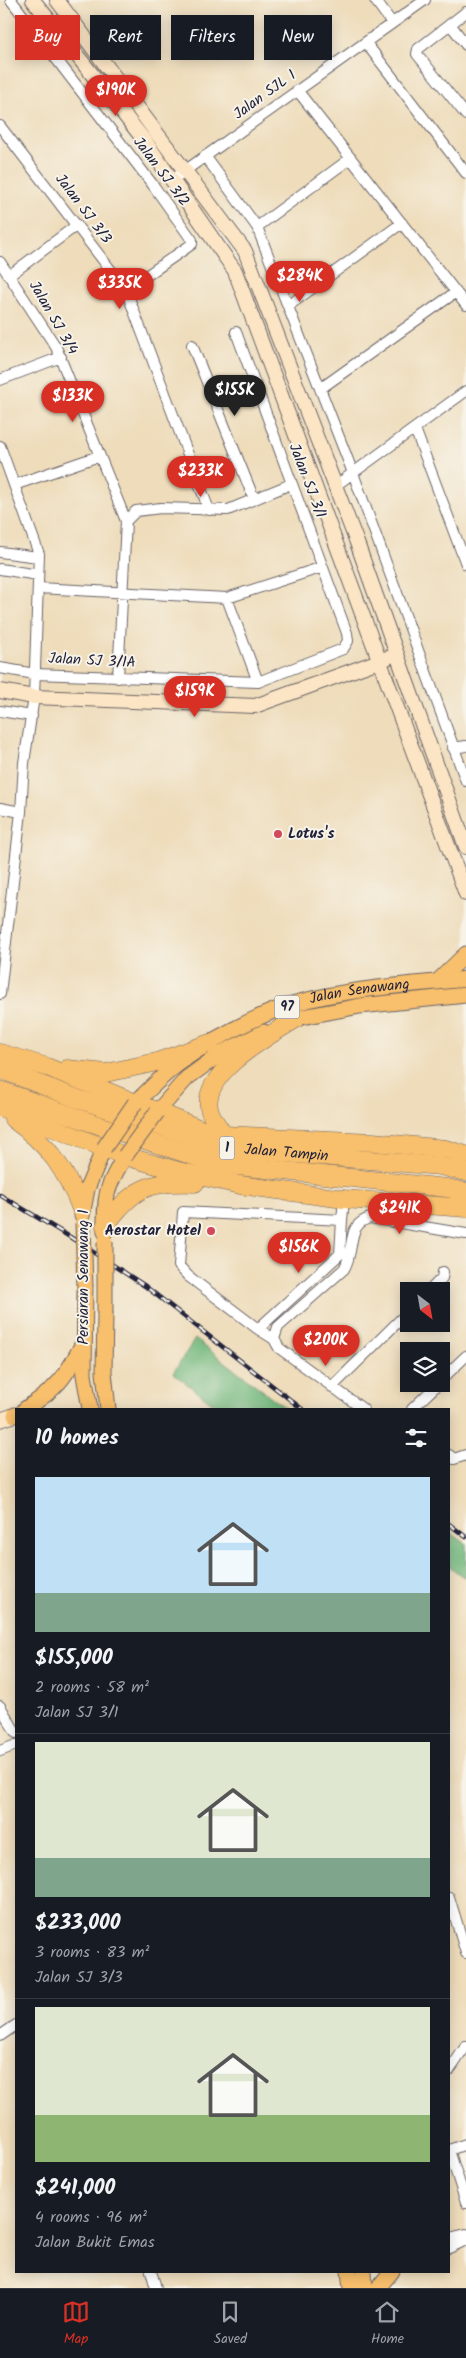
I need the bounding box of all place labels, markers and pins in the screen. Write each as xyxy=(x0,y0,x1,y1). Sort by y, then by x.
pin: $190K xyxy=(81,74,151,117)
pin: $284K xyxy=(265,260,335,303)
pin: $335K xyxy=(85,268,155,310)
pin: $155K xyxy=(200,374,270,417)
pin: $133K xyxy=(38,380,108,423)
pin: $233K xyxy=(166,456,236,498)
pin: $159K xyxy=(160,676,230,718)
place label: Lotus's xyxy=(288,822,334,846)
marker: Lotus's xyxy=(272,828,284,840)
pin: $241K xyxy=(365,1192,435,1235)
place label: Aerostar Hotel xyxy=(105,1219,201,1243)
marker: Aerostar Hotel xyxy=(205,1225,217,1237)
pin: $156K xyxy=(264,1232,334,1274)
pin: $200K xyxy=(291,1324,361,1367)

